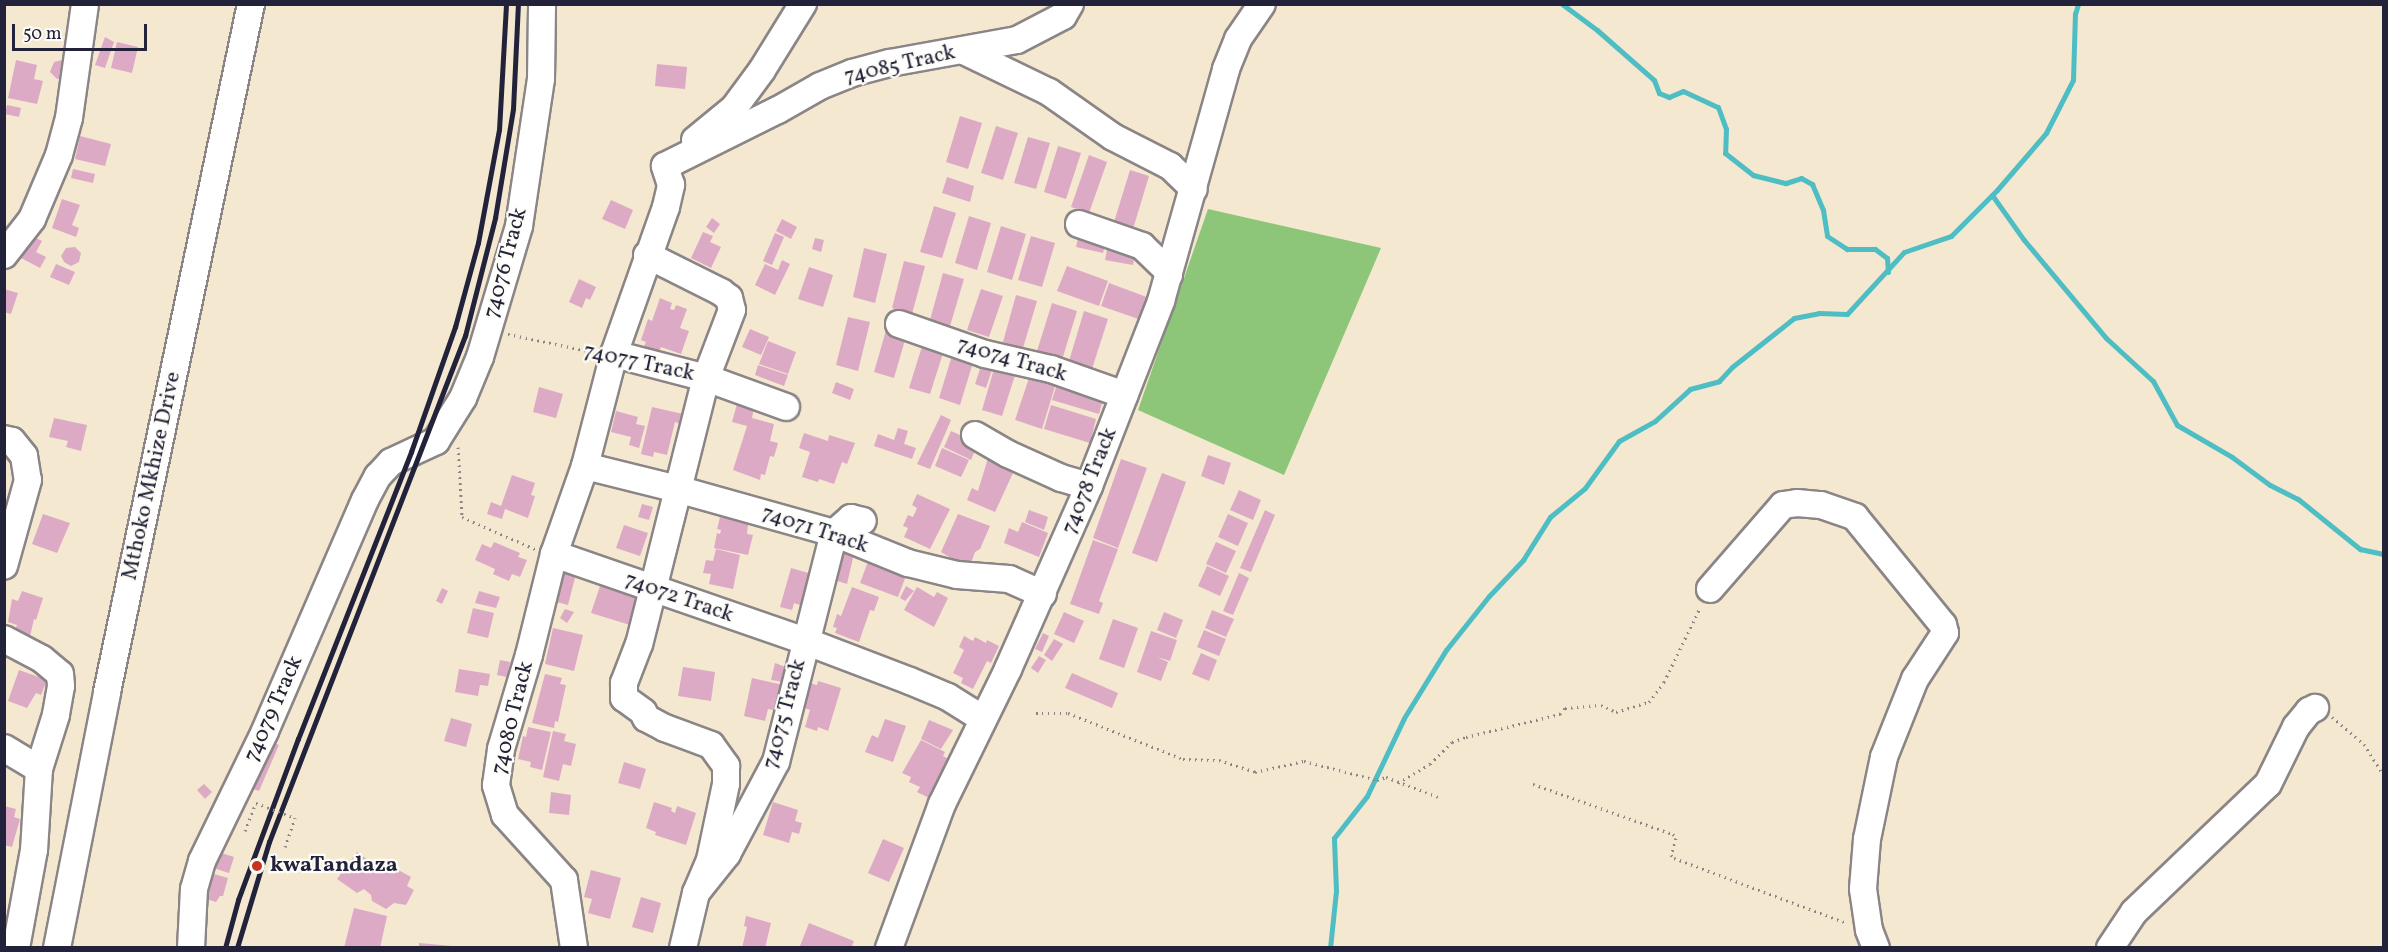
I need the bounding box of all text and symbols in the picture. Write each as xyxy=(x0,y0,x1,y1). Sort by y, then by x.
scale bar xyxy=(15,12,150,50)
text: 50 m xyxy=(23,22,62,47)
street label: 74085 Track xyxy=(842,39,958,91)
street label: 74076 Track xyxy=(478,205,534,321)
street label: 74074 Track xyxy=(954,332,1070,388)
street label: 74077 Track xyxy=(581,338,697,388)
street label: Mthoko Mkhize Drive xyxy=(117,369,187,583)
street label: 74078 Track xyxy=(1057,423,1123,539)
street label: 74071 Track xyxy=(758,500,872,560)
street label: 74072 Track xyxy=(621,567,737,629)
street label: 74079 Track xyxy=(239,652,309,766)
street label: 74075 Track xyxy=(758,656,812,772)
street label: 74080 Track xyxy=(486,658,540,778)
place label: kwaTandaza xyxy=(270,853,398,879)
marker: kwaTandaza xyxy=(248,857,266,875)

